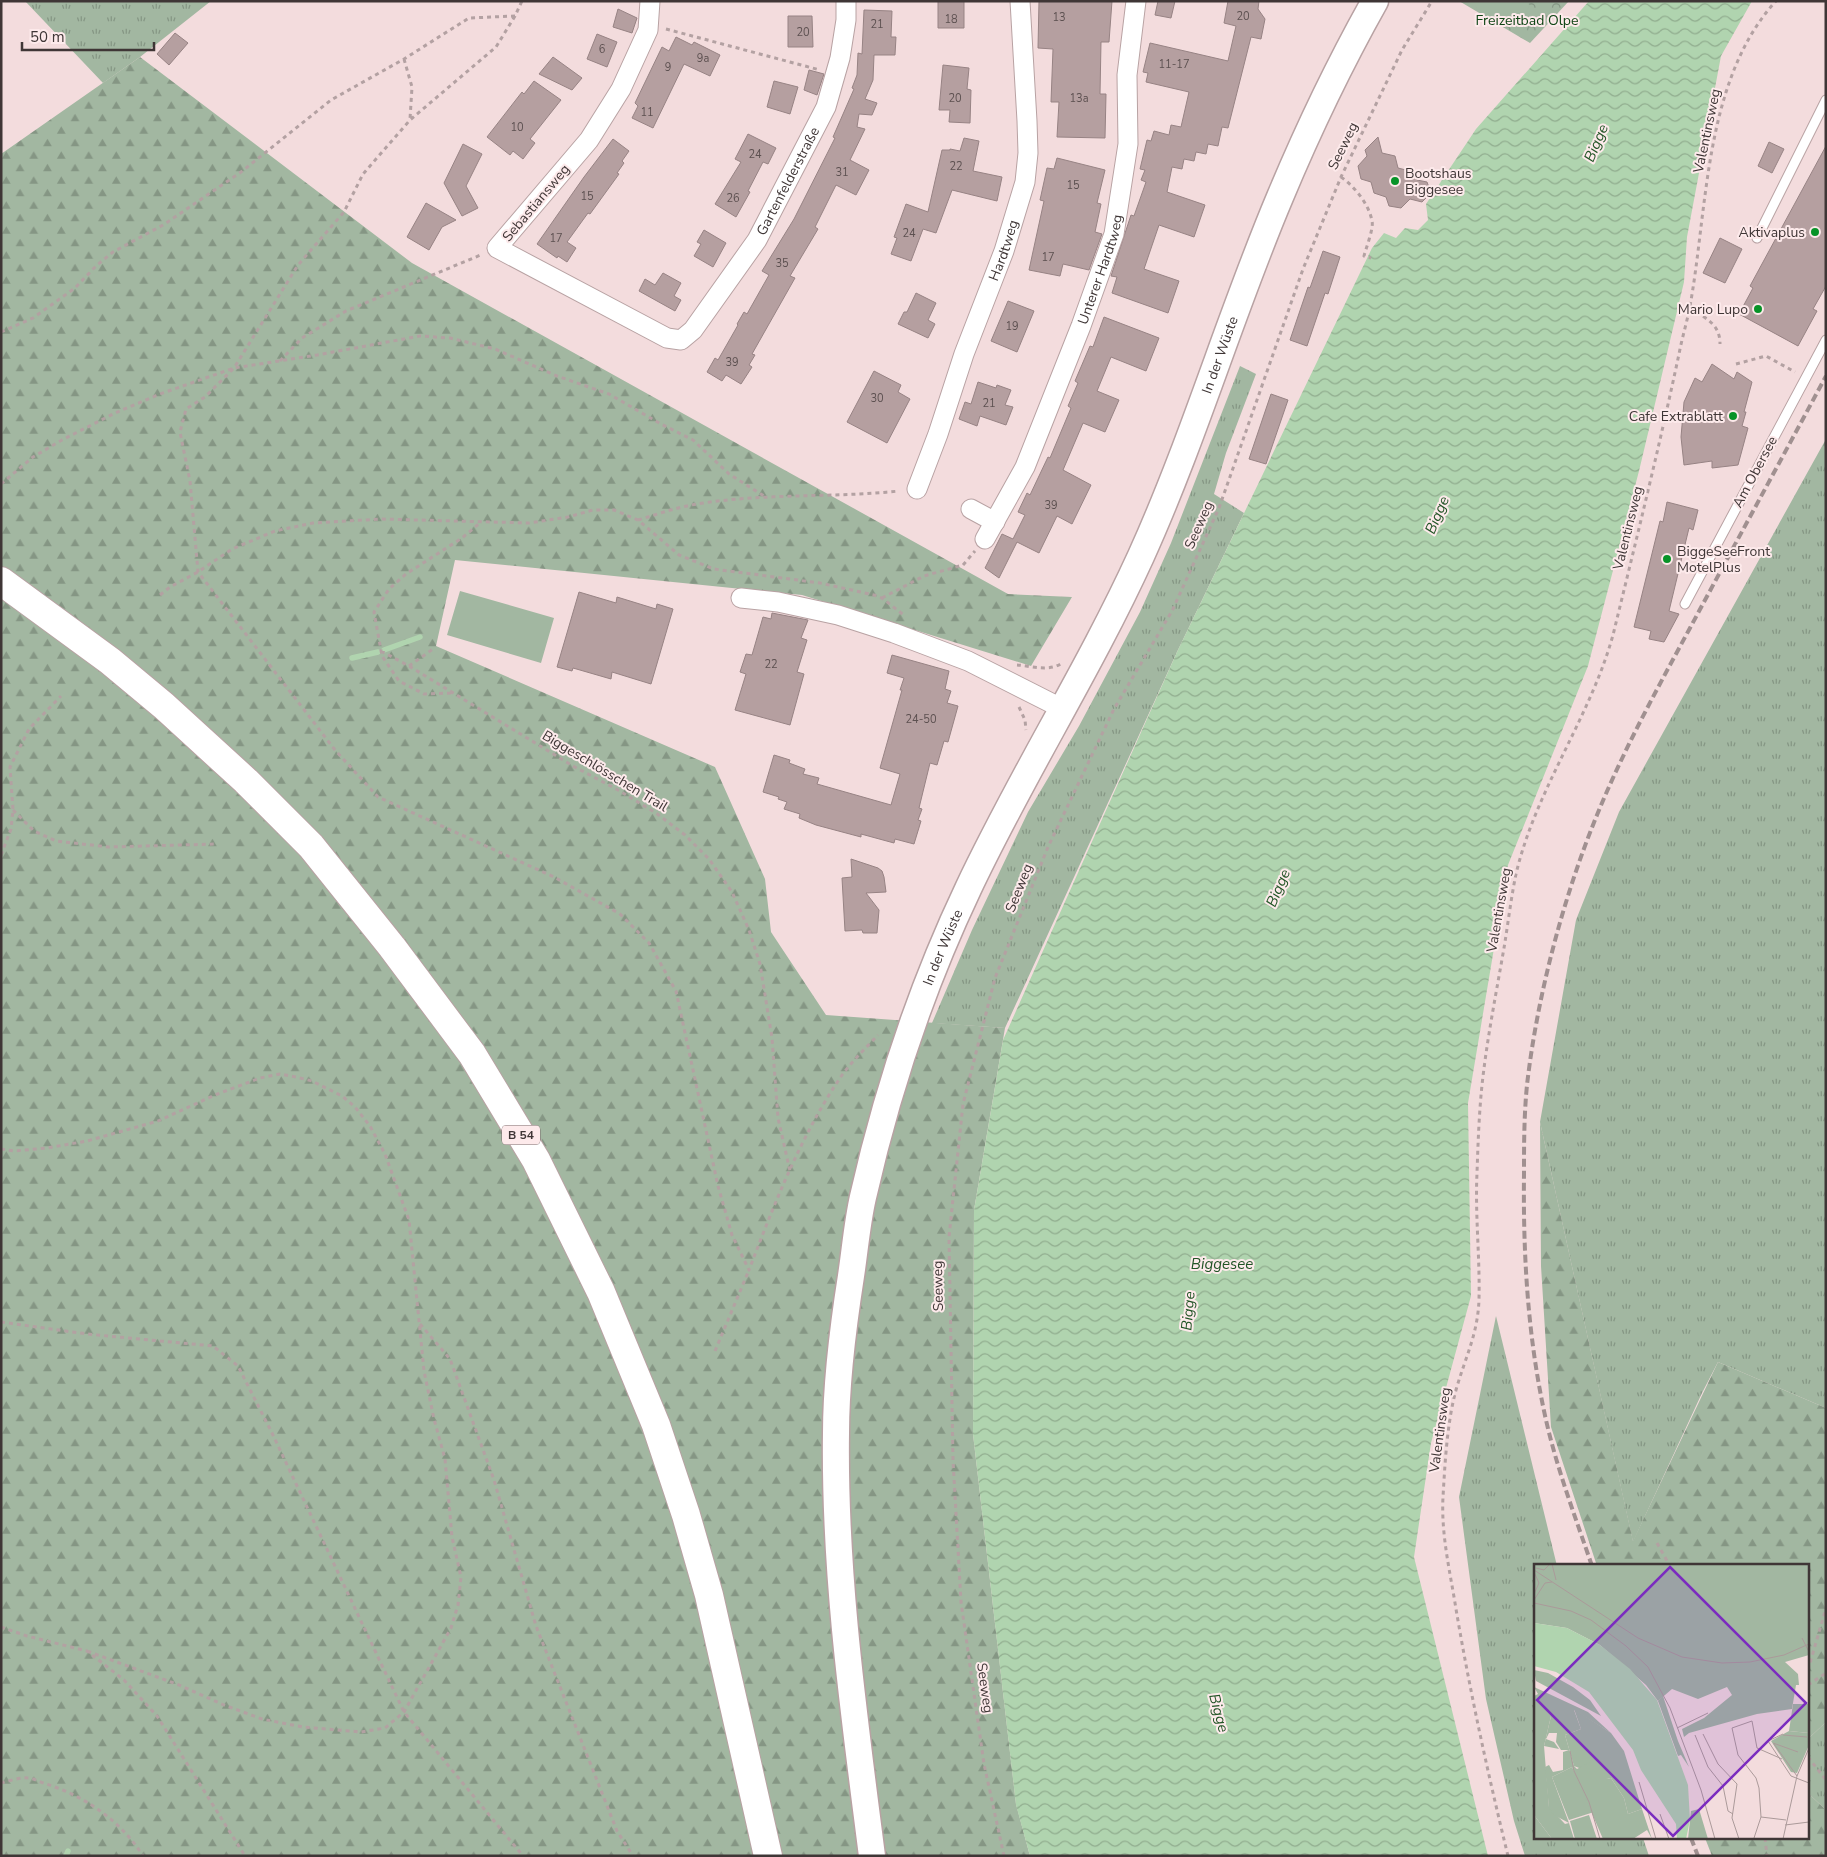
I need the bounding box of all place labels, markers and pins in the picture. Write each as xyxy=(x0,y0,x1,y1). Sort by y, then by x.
place label: Bootshaus Biggesee xyxy=(1405,164,1472,199)
marker: Bootshaus Biggesee xyxy=(1389,175,1401,187)
place label: Aktivaplus xyxy=(1738,223,1805,242)
marker: Aktivaplus xyxy=(1809,226,1821,238)
place label: Mario Lupo xyxy=(1678,300,1748,319)
marker: Mario Lupo xyxy=(1752,303,1764,315)
place label: Cafe Extrablatt xyxy=(1629,407,1723,426)
marker: Cafe Extrablatt xyxy=(1727,410,1739,422)
place label: BiggeSeeFront MotelPlus xyxy=(1677,542,1770,577)
marker: BiggeSeeFront MotelPlus xyxy=(1661,553,1673,565)

